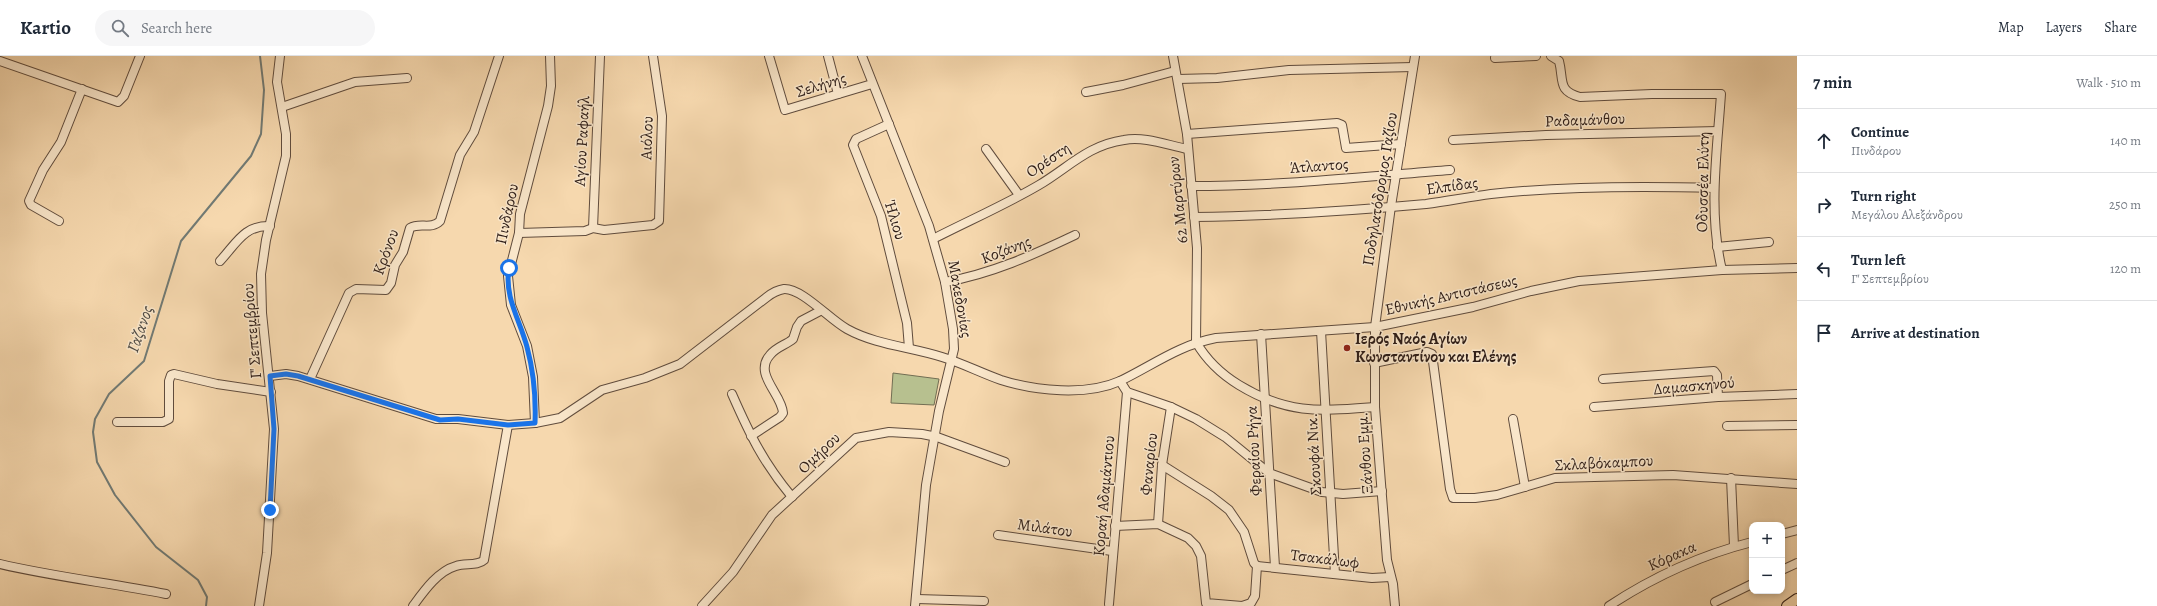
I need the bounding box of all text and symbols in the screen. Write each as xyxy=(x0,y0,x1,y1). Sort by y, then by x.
search box xyxy=(95,10,375,46)
text: Kartio xyxy=(20,15,71,41)
icon: search xyxy=(109,17,131,39)
text: Search here xyxy=(141,18,212,38)
text: Map xyxy=(1998,18,2024,37)
text: Layers xyxy=(2046,18,2082,37)
text: Share xyxy=(2104,18,2137,37)
street label: Σελήνης xyxy=(793,67,849,103)
text: 7 min xyxy=(1813,71,1852,94)
text: Walk · 510 m xyxy=(2076,74,2141,91)
street label: Αγίου Ραφαήλ xyxy=(569,95,595,188)
street label: Ραδαμάνθου xyxy=(1544,108,1626,132)
street label: Ποδηλατόδρομος Γαζίου xyxy=(1357,111,1403,267)
street label: Αιόλου xyxy=(635,116,659,161)
text: Continue xyxy=(1851,122,1909,142)
icon: ahead xyxy=(1813,130,1835,152)
street label: Οδυσσέα Ελύτη xyxy=(1691,131,1715,233)
text: 140 m xyxy=(2110,132,2141,149)
street label: Ορέστη xyxy=(1021,137,1075,183)
text: Πινδάρου xyxy=(1851,142,1901,159)
street label: Άτλαντος xyxy=(1289,153,1349,179)
street label: 62 Μαρτύρων xyxy=(1162,155,1194,245)
street label: Ελπίδας xyxy=(1425,171,1479,201)
street label: Πινδάρου xyxy=(490,181,524,247)
text: Turn right xyxy=(1851,186,1916,206)
icon: right xyxy=(1813,194,1835,216)
text: 250 m xyxy=(2109,196,2141,213)
street label: Ήλιου xyxy=(879,197,911,243)
text: Μεγάλου Αλεξάνδρου xyxy=(1851,206,1963,223)
street label: Κρόνου xyxy=(368,226,404,278)
street label: Κοζάνης xyxy=(978,230,1034,270)
text: Turn left xyxy=(1851,250,1906,270)
street label: Μακεδονίας xyxy=(942,258,978,340)
icon: left xyxy=(1813,258,1835,280)
route start xyxy=(500,259,518,277)
text: 120 m xyxy=(2110,260,2141,277)
street label: Εθνικής Αντιστάσεως xyxy=(1383,269,1519,321)
text: Γ' Σεπτεμβρίου xyxy=(1851,270,1929,287)
street label: Γ' Σεπτεμβρίου xyxy=(237,282,267,380)
water label: Γαζανος xyxy=(121,302,159,356)
icon: arrive xyxy=(1813,322,1835,344)
text: Arrive at destination xyxy=(1851,323,1980,343)
place label: Ιερός Ναός Αγίων Κωνσταντίνου και Ελένης xyxy=(1355,328,1517,368)
marker: Ιερός Ναός Αγίων Κωνσταντίνου και Ελένης xyxy=(1342,343,1352,353)
street label: Δαμασκηνού xyxy=(1653,371,1735,401)
street label: Φεραίου Ρήγα xyxy=(1241,405,1267,497)
street label: Ξάνθου Εμμ. xyxy=(1351,411,1379,495)
street label: Σκουφά Νικ. xyxy=(1301,412,1327,496)
street label: Ομήρου xyxy=(793,427,845,479)
street label: Φαναρίου xyxy=(1135,432,1163,496)
street label: Κοραή Αδαμάντιου xyxy=(1088,435,1120,557)
street label: Σκλαβόκαμπου xyxy=(1554,449,1654,477)
route end xyxy=(261,501,279,519)
street label: Μιλάτου xyxy=(1016,513,1074,543)
map controls xyxy=(1749,522,1785,594)
button: + xyxy=(1749,522,1785,558)
street label: Κόρακα xyxy=(1644,535,1700,576)
street label: Τσακάλωφ xyxy=(1289,544,1361,574)
button: − xyxy=(1749,558,1785,594)

